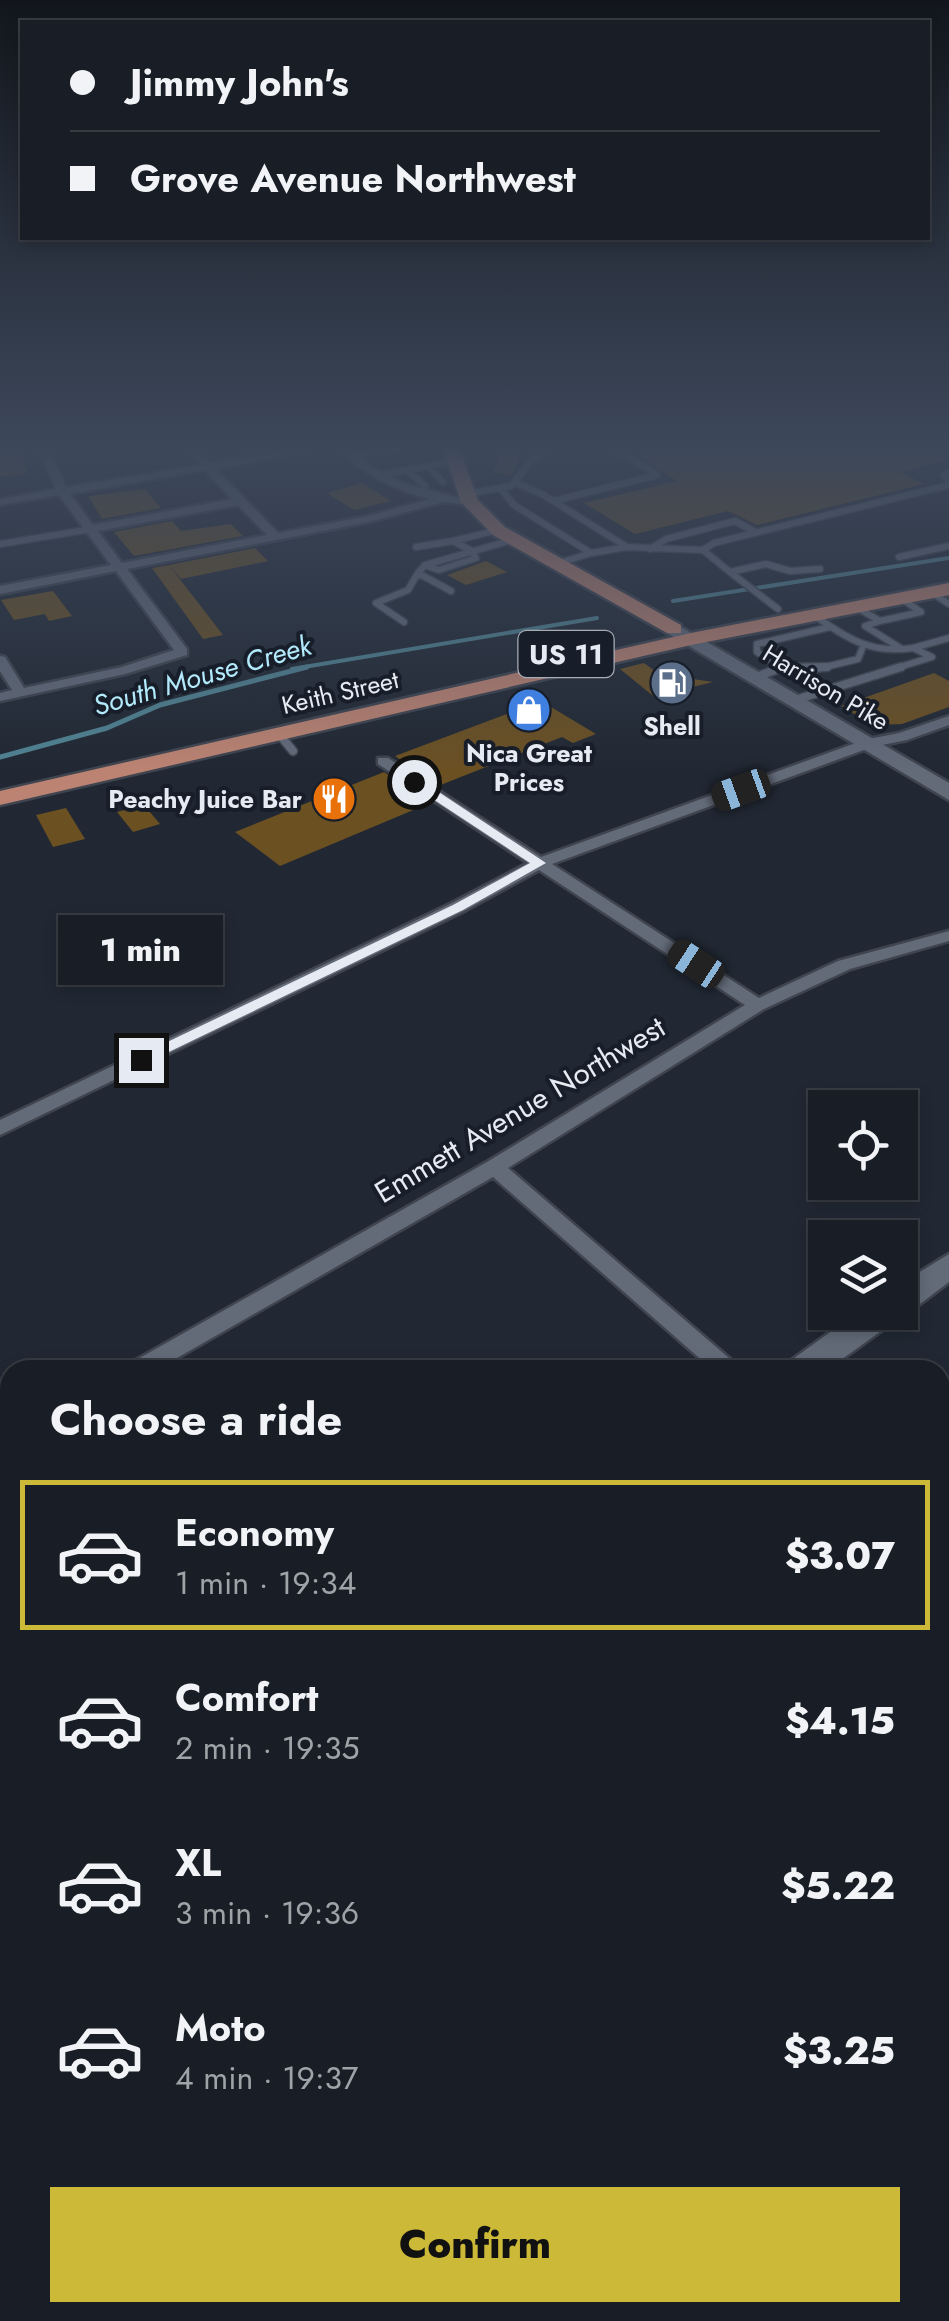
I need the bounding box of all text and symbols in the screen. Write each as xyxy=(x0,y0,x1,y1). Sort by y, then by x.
text: Jimmy John's xyxy=(130,55,349,110)
text: Grove Avenue Northwest xyxy=(130,151,576,206)
water label: South Mouse Creek xyxy=(88,624,317,726)
road number: US 11 xyxy=(518,631,614,677)
street label: Harrison Pike xyxy=(756,635,896,739)
fuel station icon: Shell xyxy=(649,660,695,706)
street label: Keith Street xyxy=(278,661,402,723)
shop icon: Nica Great Prices xyxy=(506,687,552,733)
place label: Shell xyxy=(643,708,701,744)
place label: Nica Great Prices xyxy=(466,735,592,800)
route start xyxy=(392,760,437,805)
car xyxy=(708,766,774,814)
restaurant icon: Peachy Juice Bar xyxy=(311,776,357,822)
place label: Peachy Juice Bar xyxy=(108,781,303,817)
callout: 1 min xyxy=(58,915,224,985)
text: 1 min xyxy=(100,927,181,973)
car xyxy=(663,935,729,993)
street label: Emmett Avenue Northwest xyxy=(366,1005,674,1214)
route end xyxy=(119,1038,164,1083)
map controls xyxy=(808,1090,918,1330)
button: locate xyxy=(808,1090,918,1200)
button: layers xyxy=(808,1220,918,1330)
text: Choose a ride xyxy=(50,1387,342,1452)
text: Economy xyxy=(175,1505,334,1560)
icon: car xyxy=(55,1510,145,1600)
text: $3.07 xyxy=(785,1528,895,1583)
text: 1 min · 19:34 xyxy=(175,1560,356,1606)
text: Comfort xyxy=(175,1670,318,1725)
icon: car xyxy=(55,1675,145,1765)
text: $4.15 xyxy=(785,1693,895,1748)
text: 2 min · 19:35 xyxy=(175,1725,360,1771)
text: XL xyxy=(175,1835,221,1890)
icon: car xyxy=(55,1840,145,1930)
text: $5.22 xyxy=(781,1858,895,1913)
text: 3 min · 19:36 xyxy=(175,1890,359,1936)
text: Moto xyxy=(175,2000,266,2055)
icon: car xyxy=(55,2005,145,2095)
text: $3.25 xyxy=(783,2023,895,2078)
text: 4 min · 19:37 xyxy=(175,2055,358,2101)
button: Confirm xyxy=(50,2187,900,2302)

